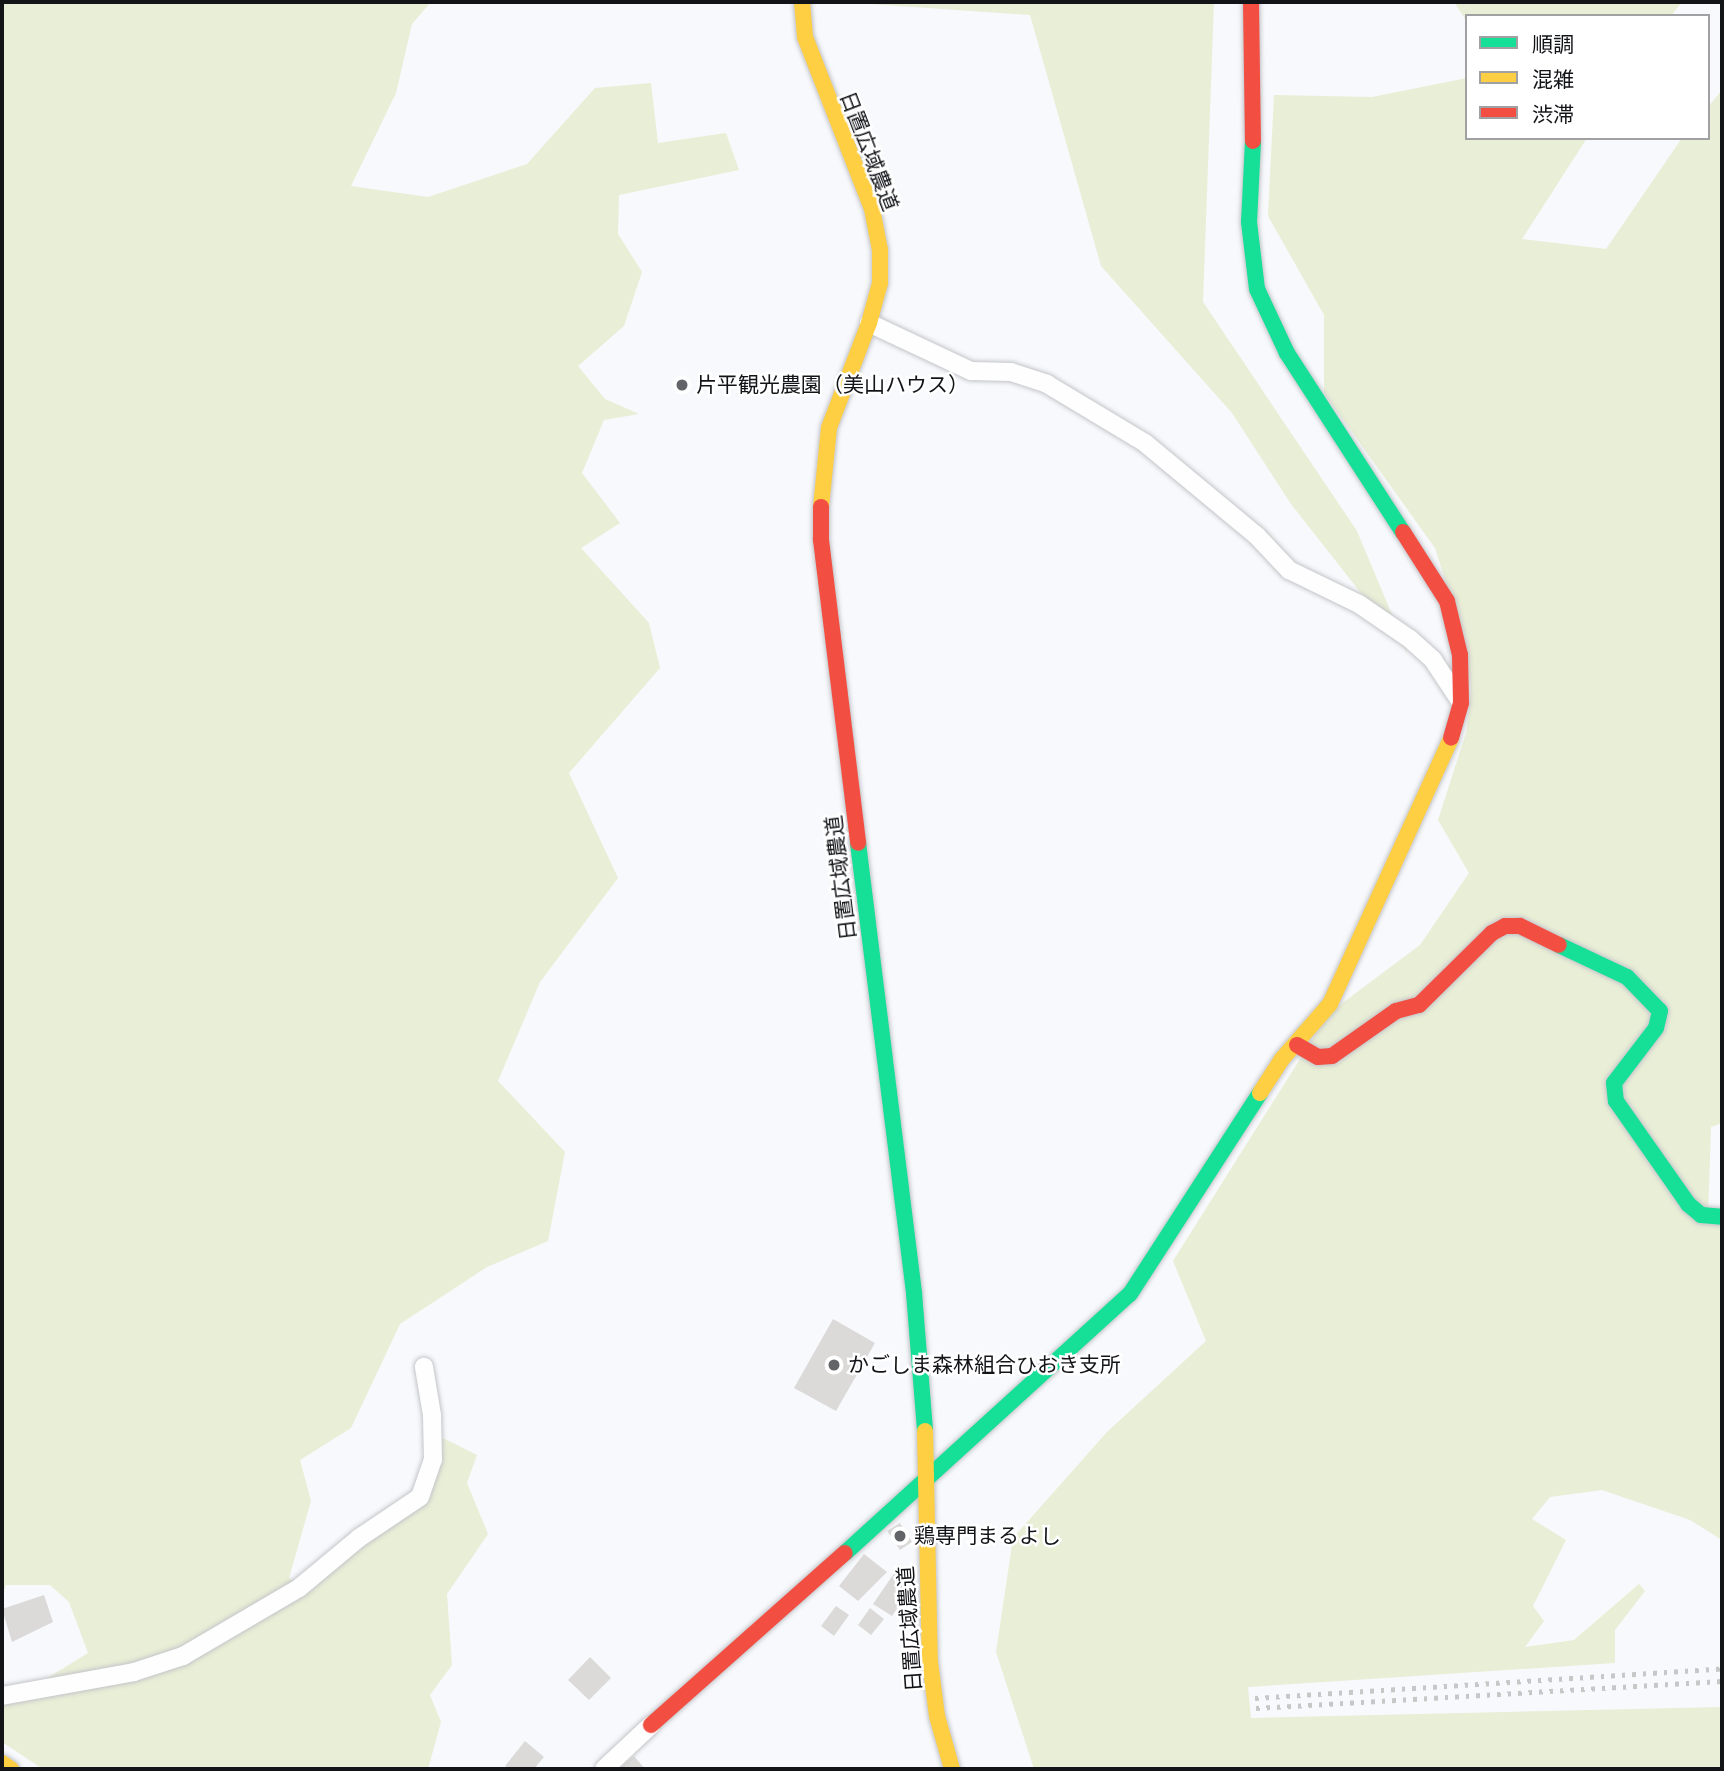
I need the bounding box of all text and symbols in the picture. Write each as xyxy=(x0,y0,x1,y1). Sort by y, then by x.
legend xyxy=(1465,14,1710,140)
text: 順調 xyxy=(1532,33,1574,57)
text: 混雑 xyxy=(1532,68,1574,92)
street label: 日置広域農道 xyxy=(835,88,903,214)
text: 渋滞 xyxy=(1532,103,1574,127)
place label: 片平観光農園（美山ハウス） xyxy=(696,372,969,398)
marker: 片平観光農園（美山ハウス） xyxy=(674,377,690,393)
street label: 日置広域農道 xyxy=(821,814,861,942)
place label: かごしま森林組合ひおき支所 xyxy=(848,1352,1121,1378)
marker: かごしま森林組合ひおき支所 xyxy=(826,1357,842,1373)
place label: 鶏専門まるよし xyxy=(914,1523,1061,1549)
marker: 鶏専門まるよし xyxy=(892,1528,908,1544)
street label: 日置広域農道 xyxy=(893,1565,927,1693)

